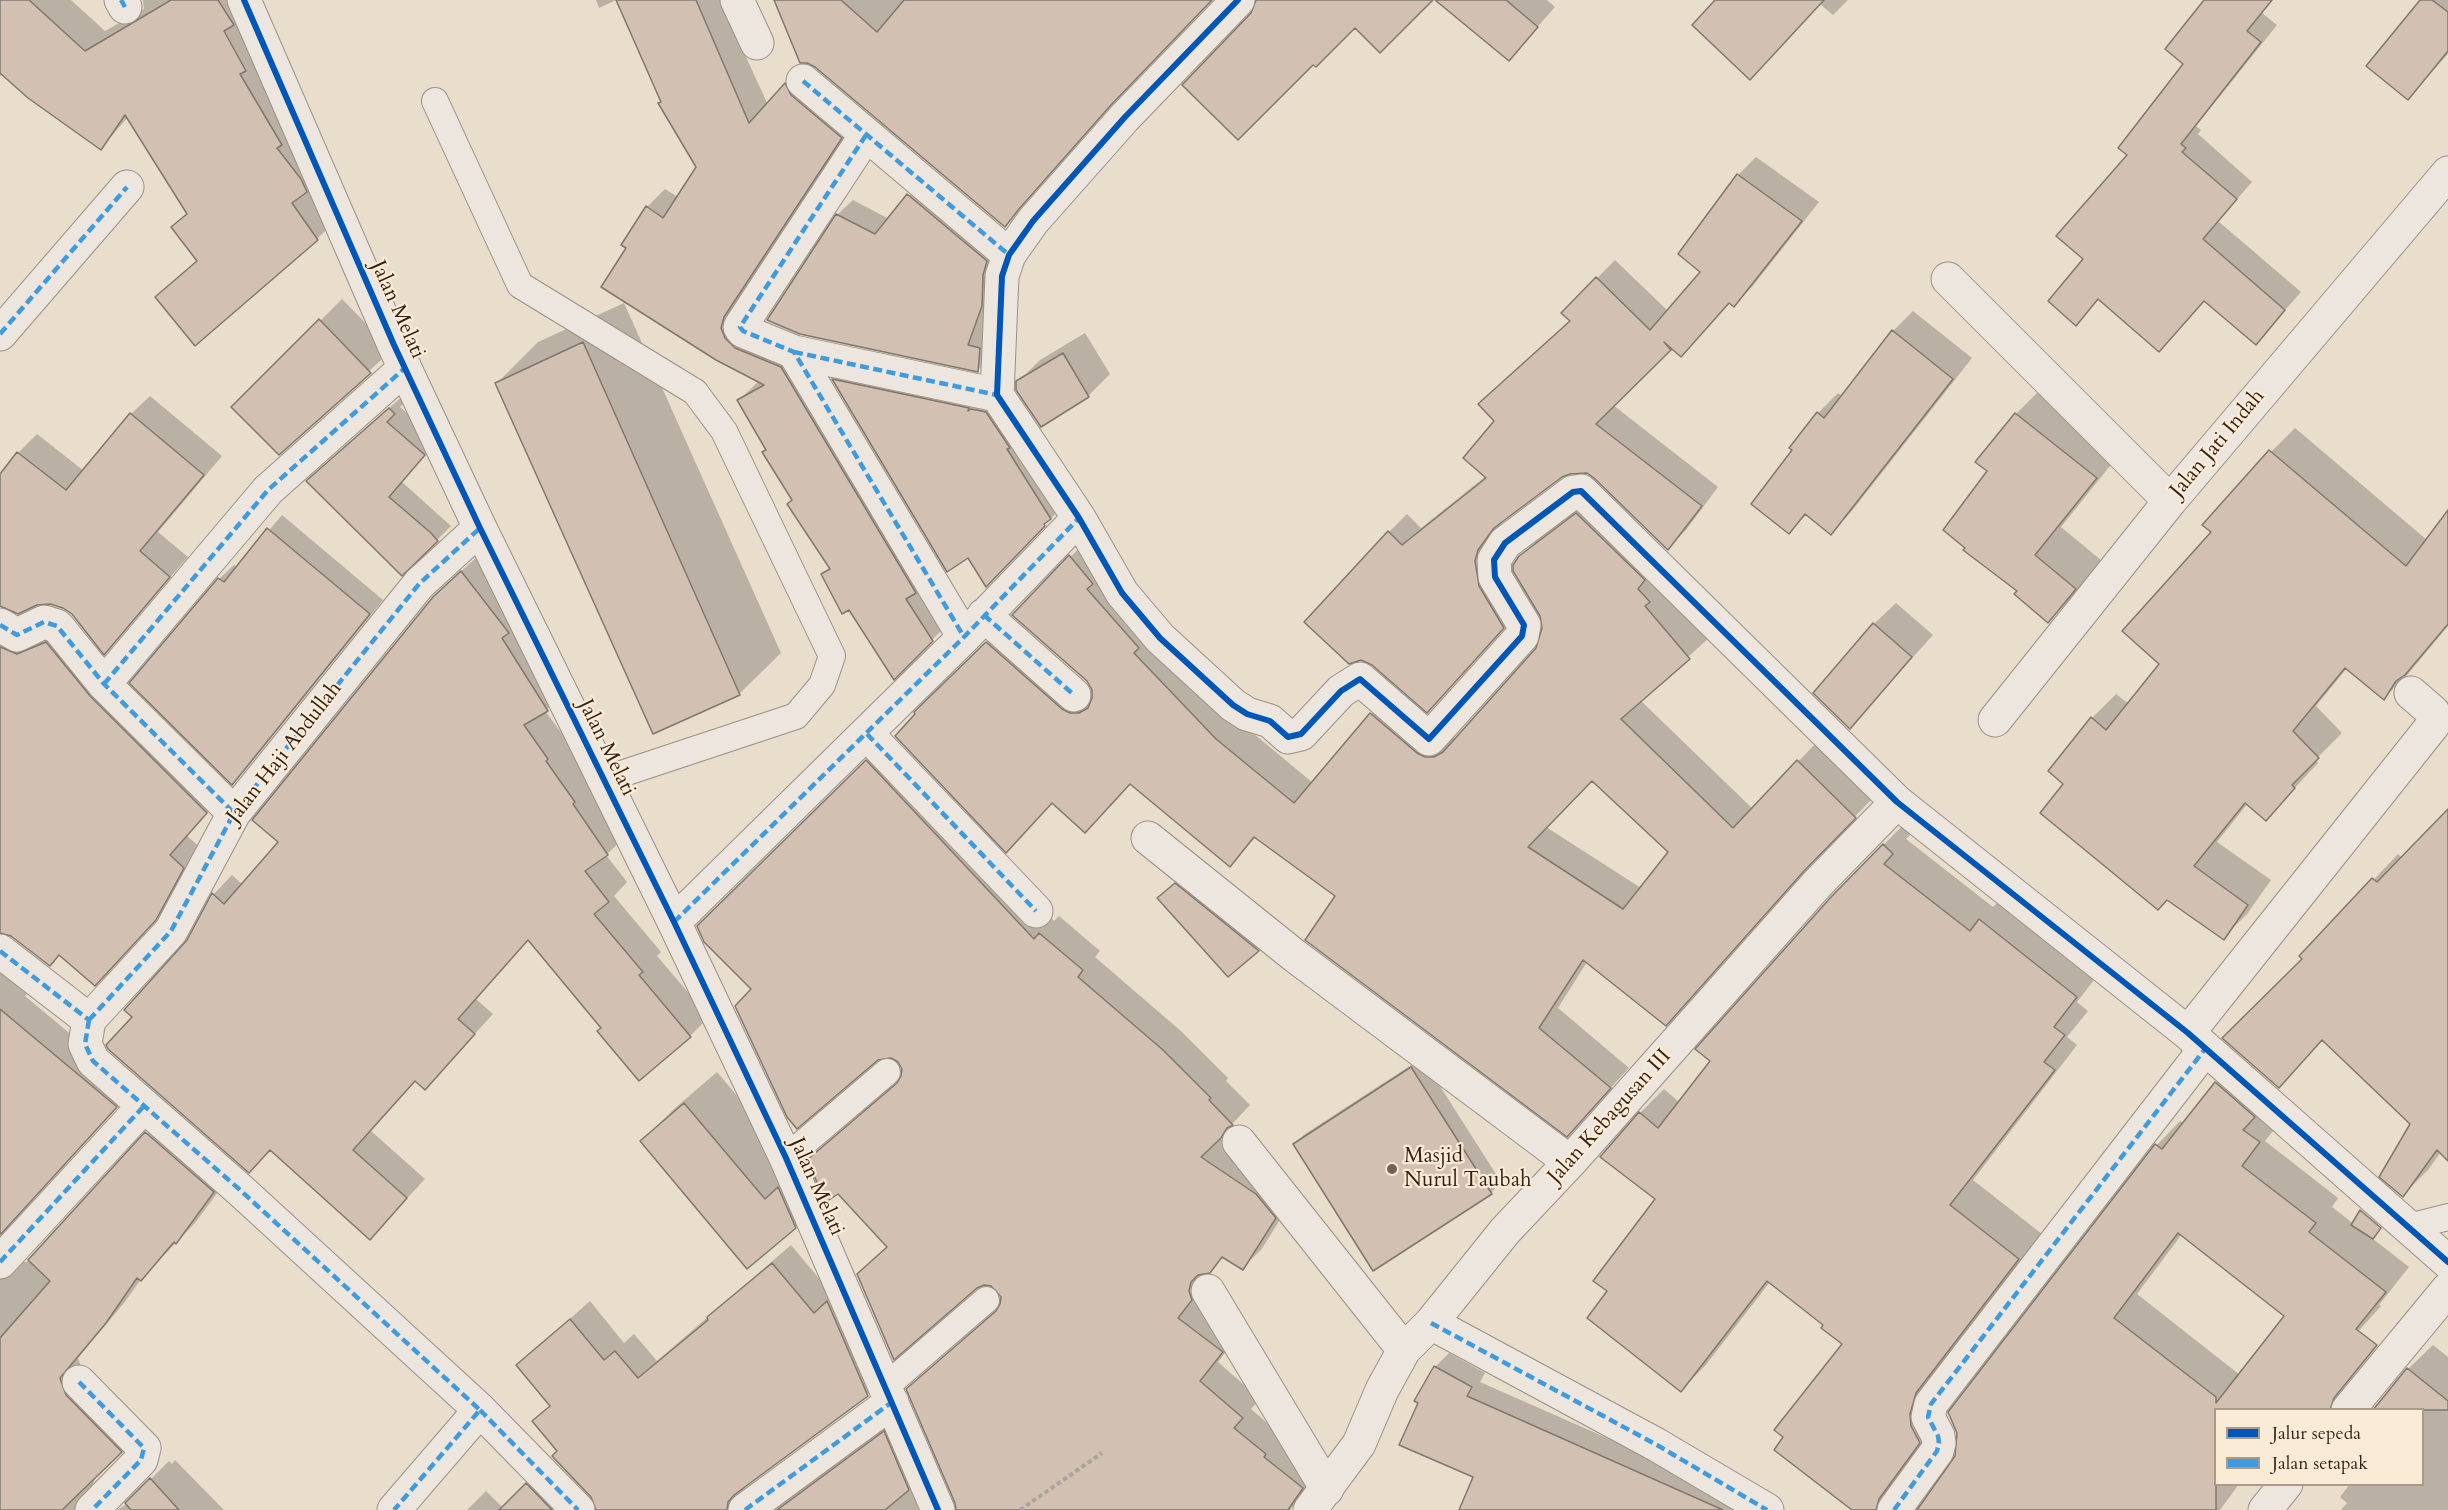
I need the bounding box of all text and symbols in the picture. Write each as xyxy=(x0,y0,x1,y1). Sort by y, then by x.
street label: Jalan Melati xyxy=(364,257,430,363)
street label: Jalan Jati Indah xyxy=(2165,385,2271,503)
street label: Jalan Haji Abdullah xyxy=(222,677,348,829)
street label: Jalan Melati xyxy=(572,696,640,800)
street label: Jalan Kebagusan III xyxy=(1543,1045,1677,1189)
street label: Jalan Melati xyxy=(783,1134,849,1240)
place label: Masjid Nurul Taubah xyxy=(1404,1144,1531,1194)
marker: Masjid Nurul Taubah xyxy=(1385,1162,1399,1176)
legend xyxy=(2214,1408,2424,1486)
text: Jalur sepeda xyxy=(2272,1421,2361,1446)
text: Jalan setapak xyxy=(2272,1451,2368,1476)

